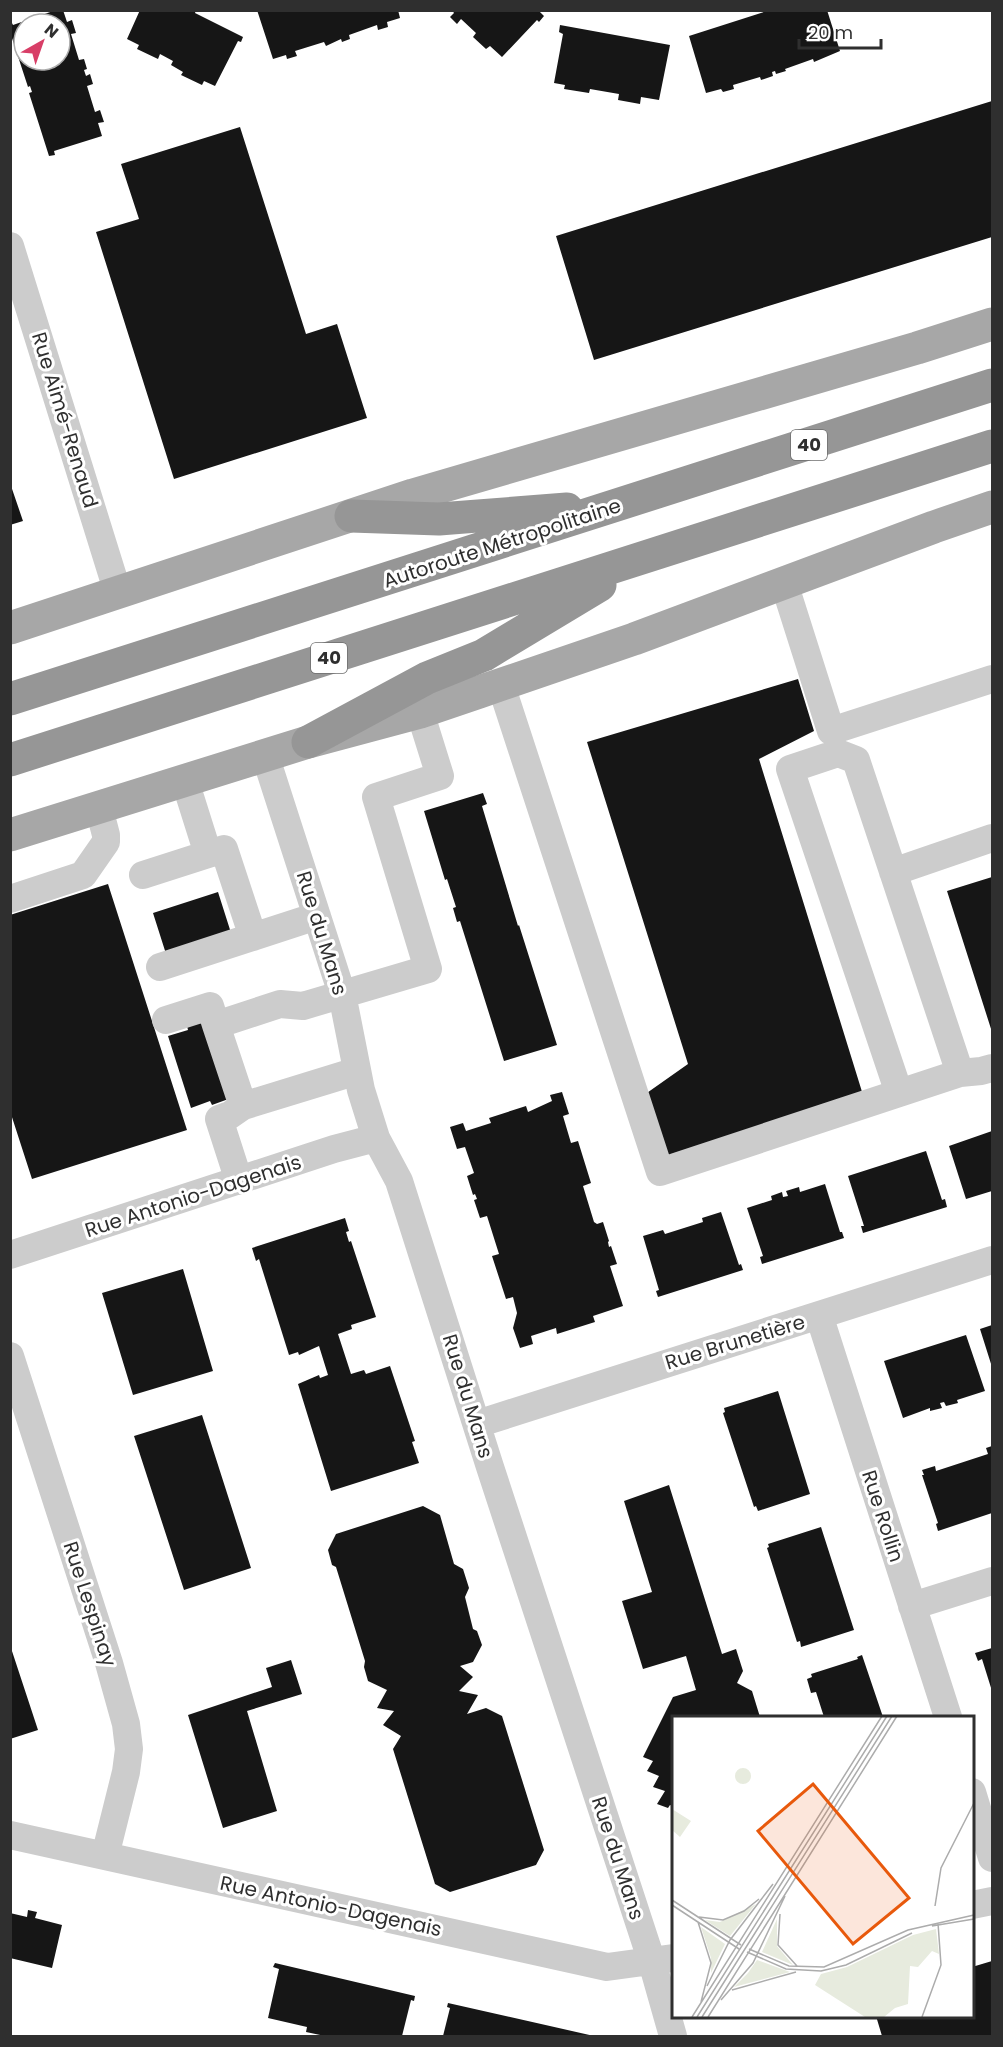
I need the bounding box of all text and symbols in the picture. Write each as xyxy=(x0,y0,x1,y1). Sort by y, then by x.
north arrow xyxy=(12,12,72,72)
scale bar xyxy=(799,12,882,50)
text: N xyxy=(39,18,63,44)
text: 20 m xyxy=(808,20,853,45)
street label: Rue Aimé-Renaud xyxy=(25,329,105,511)
road number: 40 xyxy=(791,430,827,460)
street label: Autoroute Métropolitaine xyxy=(379,491,625,595)
road number: 40 xyxy=(311,643,347,673)
street label: Rue du Mans xyxy=(290,868,354,998)
street label: Rue Antonio-Dagenais xyxy=(81,1148,305,1244)
street label: Rue Brunetière xyxy=(662,1307,808,1377)
street label: Rue du Mans xyxy=(436,1331,500,1461)
street label: Rue Rollin xyxy=(855,1466,911,1566)
street label: Rue Lespinay xyxy=(57,1538,123,1670)
inset map xyxy=(672,1716,973,2017)
street label: Rue du Mans xyxy=(585,1793,651,1923)
street label: Rue Antonio-Dagenais xyxy=(218,1869,444,1943)

